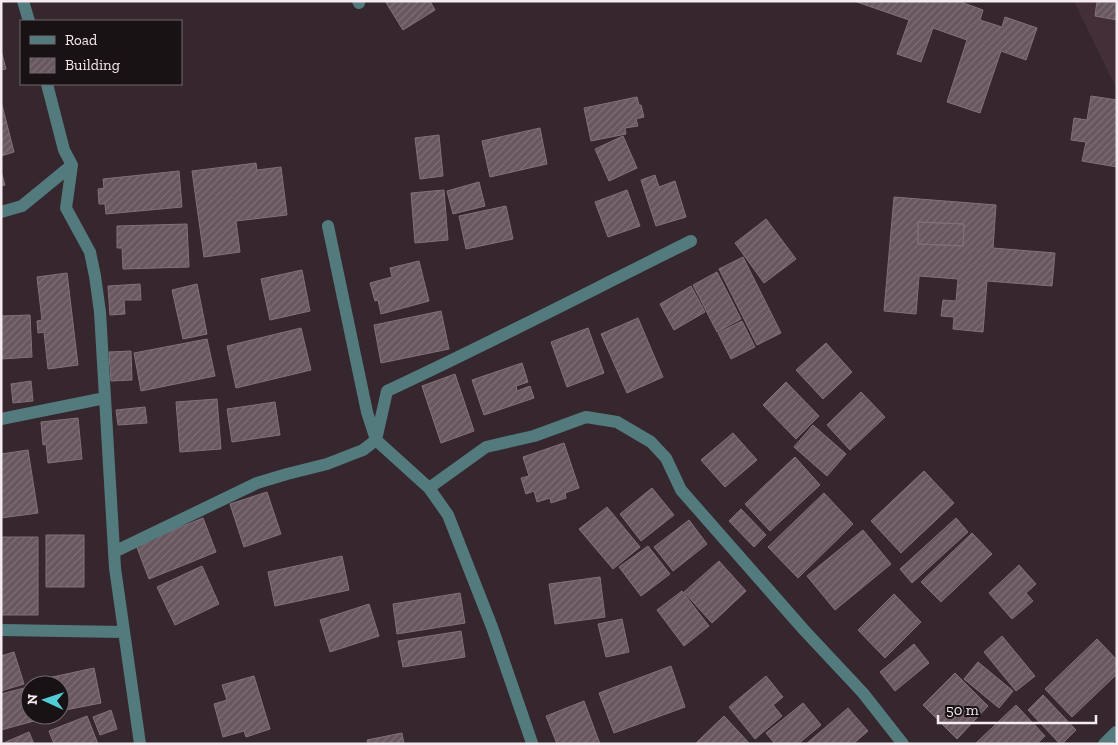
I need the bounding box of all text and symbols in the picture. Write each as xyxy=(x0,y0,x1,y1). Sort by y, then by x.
legend xyxy=(20,20,182,85)
text: Road xyxy=(65,31,98,49)
text: Building xyxy=(65,56,120,74)
north arrow xyxy=(20,675,70,725)
scale bar xyxy=(938,692,1096,724)
text: N xyxy=(24,693,41,705)
text: 50 m xyxy=(946,701,979,719)

